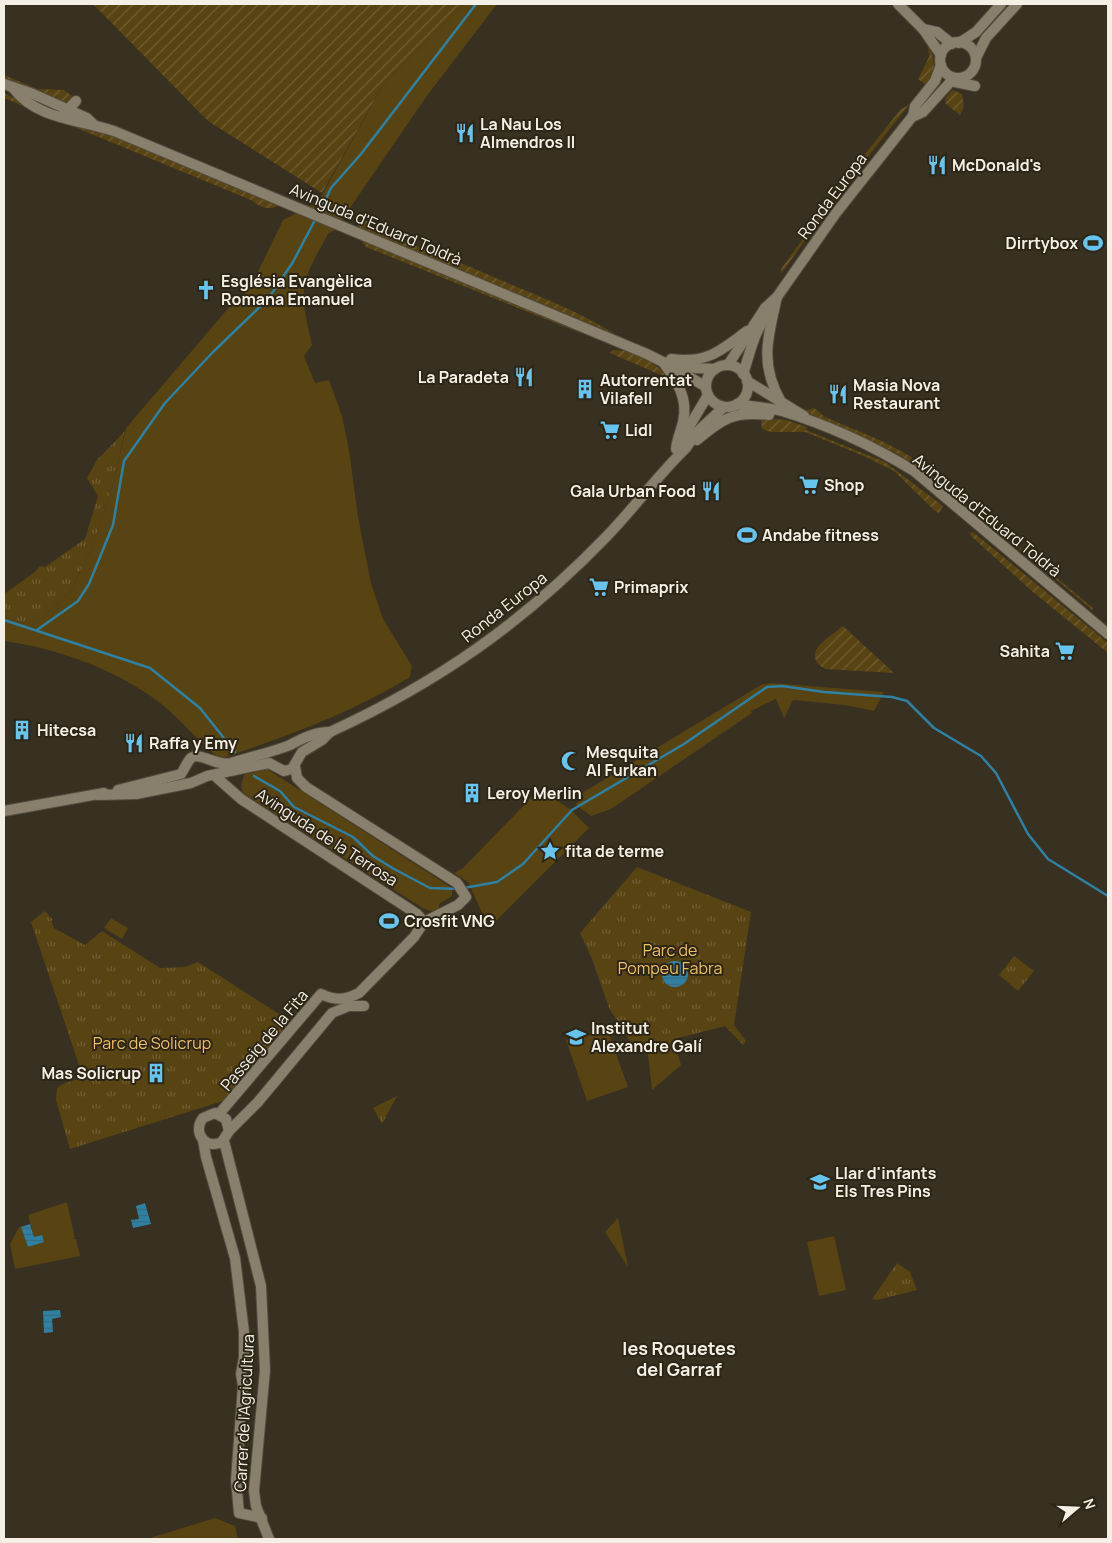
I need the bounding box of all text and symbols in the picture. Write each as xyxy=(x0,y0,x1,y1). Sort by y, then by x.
place label: La Nau Los Almendros II xyxy=(480,113,575,153)
restaurant icon: La Nau Los Almendros II xyxy=(454,122,476,144)
street label: Ronda Europa xyxy=(792,148,872,244)
restaurant icon: McDonald's xyxy=(926,154,948,176)
place label: McDonald's xyxy=(952,154,1041,176)
street label: Avinguda d'Eduard Toldrà xyxy=(287,178,465,270)
place label: Dirrtybox xyxy=(1006,232,1078,254)
sports icon: Dirrtybox xyxy=(1082,232,1104,254)
place label: Església Evangèlica Romana Emanuel xyxy=(221,270,372,310)
church icon: Església Evangèlica Romana Emanuel xyxy=(195,279,217,301)
place label: La Paradeta xyxy=(418,366,509,388)
restaurant icon: La Paradeta xyxy=(513,366,535,388)
place label: Autorrentat Vilafell xyxy=(600,369,692,409)
place label: Masia Nova Restaurant xyxy=(853,374,940,414)
building icon: Autorrentat Vilafell xyxy=(574,378,596,400)
restaurant icon: Masia Nova Restaurant xyxy=(827,383,849,405)
supermarket icon: Lidl xyxy=(599,419,621,441)
place label: Lidl xyxy=(625,419,652,441)
street label: Avinguda d'Eduard Toldrà xyxy=(908,448,1066,582)
supermarket icon: Shop xyxy=(798,474,820,496)
place label: Shop xyxy=(824,474,864,496)
place label: Gala Urban Food xyxy=(570,480,696,502)
restaurant icon: Gala Urban Food xyxy=(700,480,722,502)
sports icon: Andabe fitness xyxy=(736,524,758,546)
place label: Andabe fitness xyxy=(762,524,879,546)
street label: Ronda Europa xyxy=(457,567,551,647)
supermarket icon: Primaprix xyxy=(588,576,610,598)
place label: Primaprix xyxy=(614,576,688,598)
place label: Sahita xyxy=(1000,640,1050,662)
supermarket icon: Sahita xyxy=(1054,640,1076,662)
building icon: Hitecsa xyxy=(11,719,33,741)
place label: Hitecsa xyxy=(37,719,96,741)
restaurant icon: Raffa y Emy xyxy=(123,732,145,754)
place label: Raffa y Emy xyxy=(149,732,237,754)
place label: Mesquita Al Furkan xyxy=(586,741,659,781)
mosque icon: Mesquita Al Furkan xyxy=(560,750,582,772)
building icon: Leroy Merlin xyxy=(461,782,483,804)
place label: Leroy Merlin xyxy=(487,782,582,804)
street label: Avinguda de la Terrosa xyxy=(252,783,402,891)
place icon: fita de terme xyxy=(539,840,561,862)
place label: fita de terme xyxy=(565,840,665,862)
sports icon: Crosfit VNG xyxy=(378,910,400,932)
place label: Crosfit VNG xyxy=(404,910,495,932)
park label: Parc de Pompeu Fabra xyxy=(618,939,722,979)
street label: Passeig de la Fita xyxy=(215,985,313,1095)
place label: Institut Alexandre Galí xyxy=(591,1017,703,1057)
school or university icon: Institut Alexandre Galí xyxy=(565,1026,587,1048)
park label: Parc de Solicrup xyxy=(93,1032,211,1054)
place label: Mas Solicrup xyxy=(41,1062,141,1084)
building icon: Mas Solicrup xyxy=(145,1062,167,1084)
place label: Llar d'infants Els Tres Pins xyxy=(835,1162,937,1202)
school or university icon: Llar d'infants Els Tres Pins xyxy=(809,1171,831,1193)
street label: Carrer de l'Agricultura xyxy=(229,1333,259,1493)
district label: les Roquetes del Garraf xyxy=(622,1336,736,1381)
north arrow xyxy=(1052,1483,1102,1533)
text: N xyxy=(1079,1496,1100,1511)

